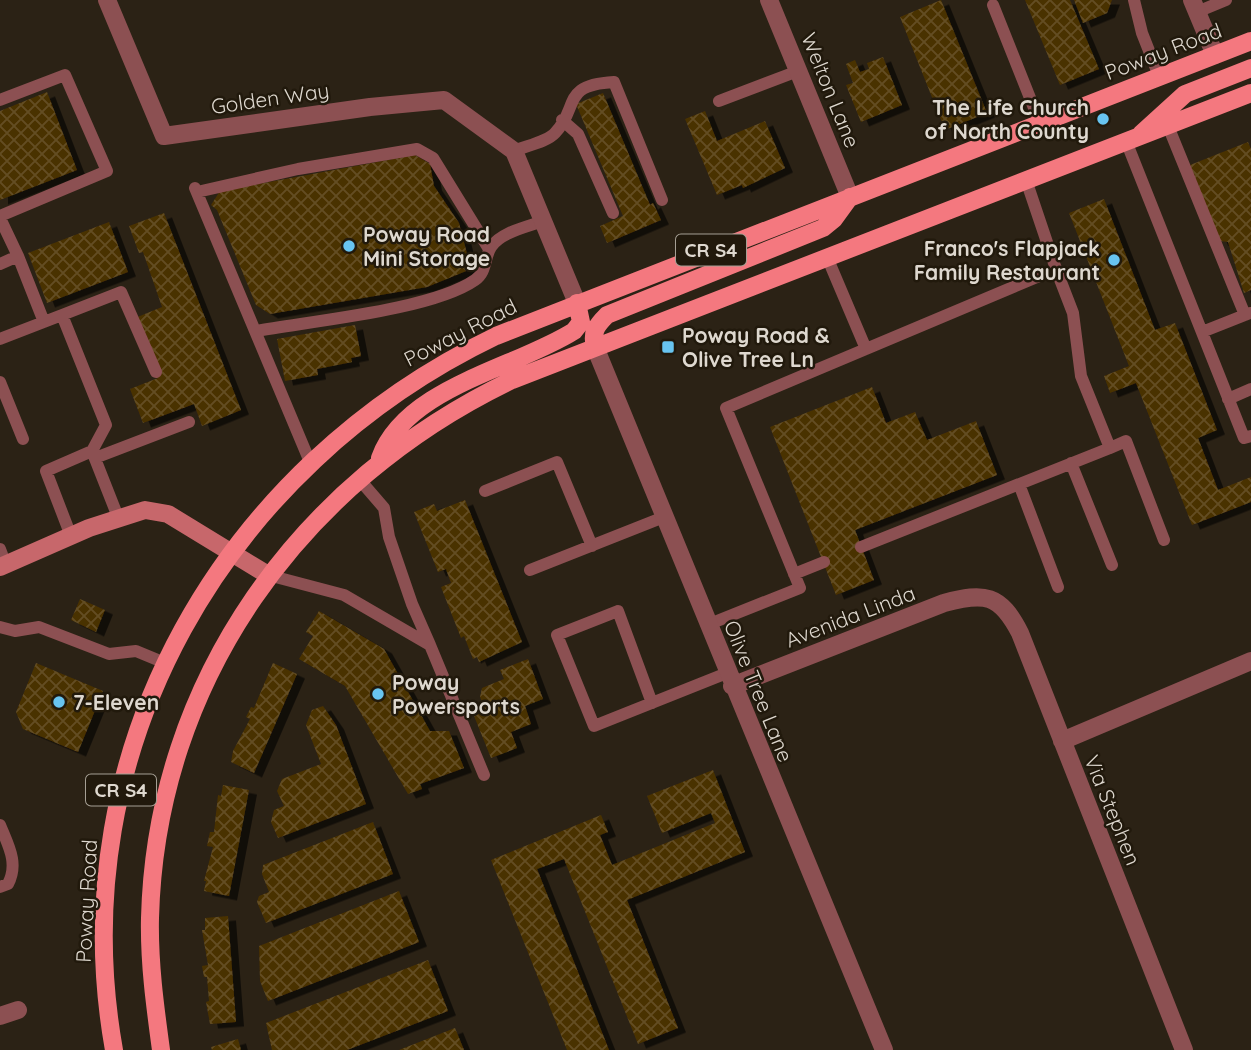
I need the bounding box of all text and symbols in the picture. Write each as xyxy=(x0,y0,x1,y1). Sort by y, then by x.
street label: Poway Road xyxy=(1101,17,1225,85)
street label: Welton Lane xyxy=(796,29,866,151)
street label: Golden Way xyxy=(209,77,331,119)
place label: The Life Church of North County xyxy=(924,94,1089,144)
marker: The Life Church of North County xyxy=(1095,111,1111,127)
place label: Poway Road Mini Storage xyxy=(363,221,490,271)
road number: CR S4 xyxy=(676,234,746,266)
place label: Franco's Flapjack Family Restaurant xyxy=(914,235,1100,285)
marker: Poway Road Mini Storage xyxy=(341,238,357,254)
marker: Franco's Flapjack Family Restaurant xyxy=(1106,252,1122,268)
street label: Poway Road xyxy=(399,292,521,372)
place label: Poway Road & Olive Tree Ln xyxy=(682,322,830,372)
marker: Poway Road & Olive Tree Ln xyxy=(660,339,676,355)
street label: Avenida Linda xyxy=(781,579,919,653)
street label: Olive Tree Lane xyxy=(719,616,799,766)
place label: Poway Powersports xyxy=(392,669,520,719)
marker: Poway Powersports xyxy=(370,686,386,702)
place label: 7-Eleven xyxy=(73,689,159,715)
marker: 7-Eleven xyxy=(51,694,67,710)
street label: Via Stephen xyxy=(1079,751,1147,869)
road number: CR S4 xyxy=(86,775,156,806)
street label: Poway Road xyxy=(70,839,102,963)

